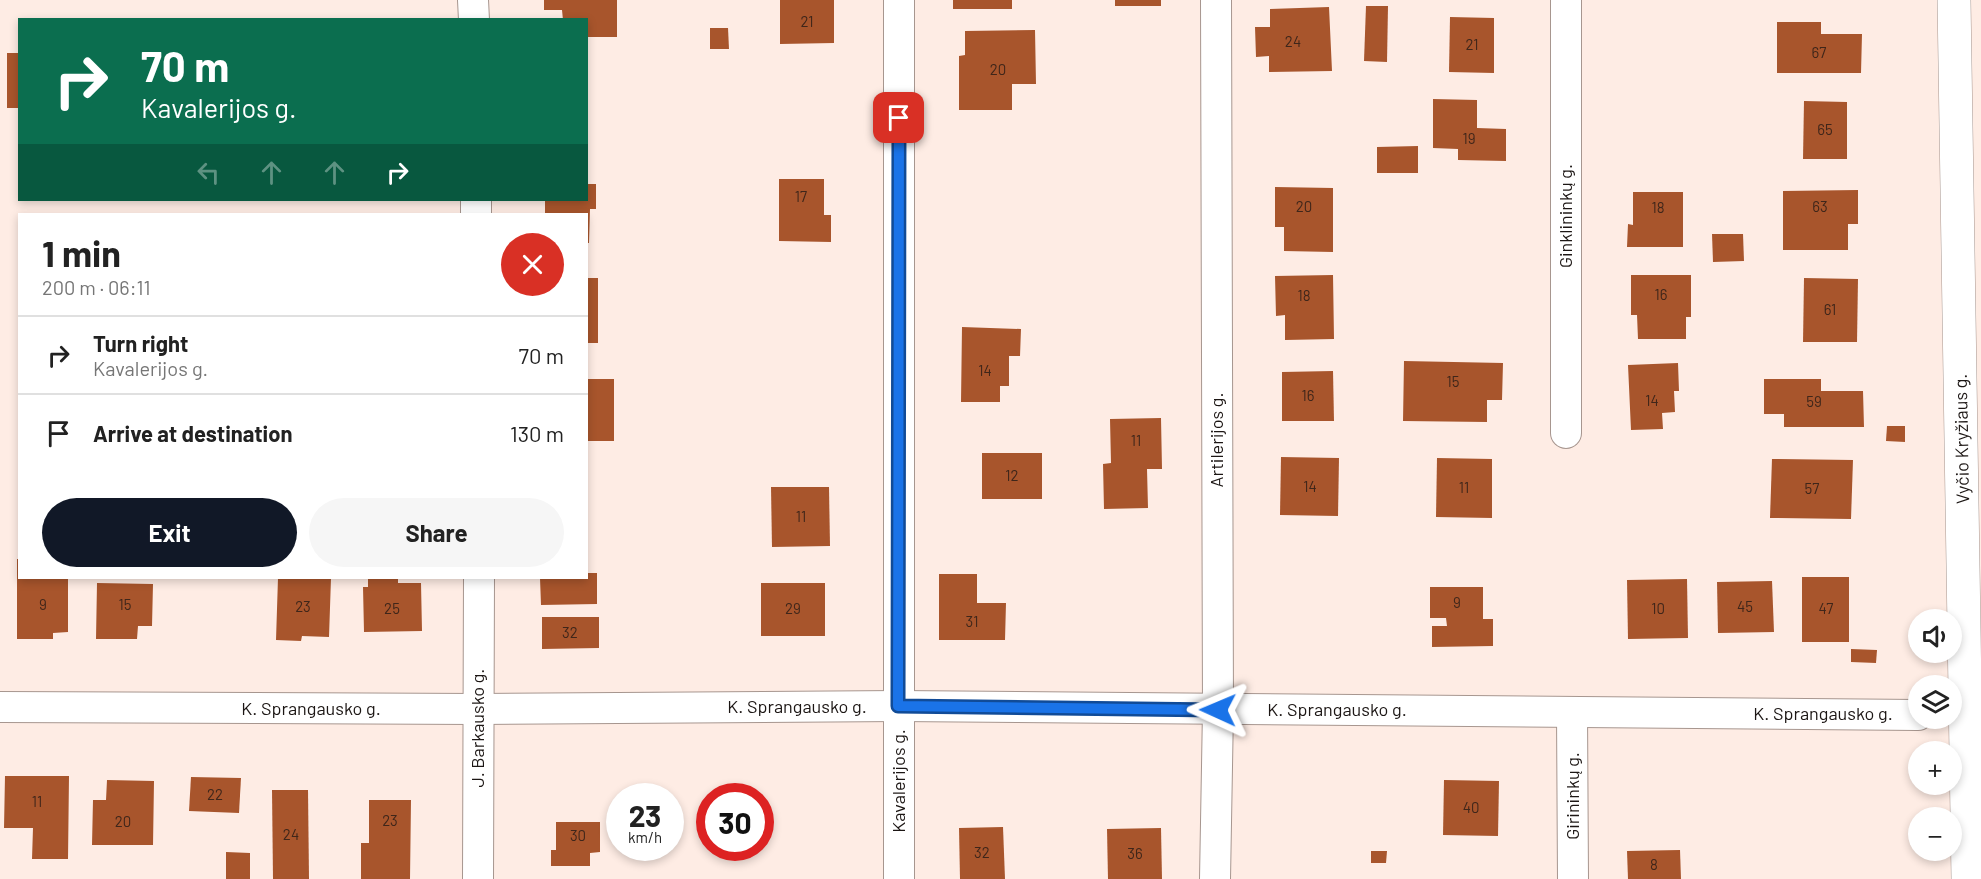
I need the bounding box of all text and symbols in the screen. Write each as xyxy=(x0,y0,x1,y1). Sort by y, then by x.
house number: 21 xyxy=(800,12,814,30)
house number: 24 xyxy=(1285,32,1301,50)
house number: 21 xyxy=(1465,35,1479,53)
text: 70 m xyxy=(141,40,229,90)
icon: right xyxy=(42,42,120,120)
house number: 67 xyxy=(1812,43,1826,61)
house number: 20 xyxy=(990,60,1006,78)
text: Kavalerijos g. xyxy=(141,91,296,123)
pin xyxy=(873,92,924,143)
icon: arrive xyxy=(882,101,915,134)
house number: 65 xyxy=(1817,120,1833,138)
house number: 19 xyxy=(1462,129,1476,147)
icon: left xyxy=(192,156,225,189)
icon: ahead xyxy=(255,156,288,189)
icon: ahead xyxy=(318,156,351,189)
icon: right xyxy=(381,156,414,189)
street label: Ginklininkų g. xyxy=(1554,164,1576,268)
house number: 17 xyxy=(795,187,807,205)
house number: 20 xyxy=(1296,197,1312,215)
house number: 63 xyxy=(1812,197,1828,215)
house number: 18 xyxy=(1651,198,1665,216)
text: 1 min xyxy=(42,231,121,274)
button: close xyxy=(501,233,564,296)
text: 200 m · 06:11 xyxy=(42,275,151,299)
house number: 16 xyxy=(1655,285,1667,303)
house number: 18 xyxy=(1297,286,1311,304)
house number: 61 xyxy=(1824,300,1836,318)
text: Turn right xyxy=(93,330,188,356)
icon: right xyxy=(42,339,75,372)
text: 70 m xyxy=(519,342,564,368)
text: Kavalerijos g. xyxy=(93,356,208,380)
house number: 14 xyxy=(978,361,992,379)
house number: 15 xyxy=(1447,372,1459,390)
street label: Vyčio Kryžiaus g. xyxy=(1949,374,1973,504)
house number: 16 xyxy=(1302,386,1314,404)
house number: 14 xyxy=(1645,391,1659,409)
house number: 59 xyxy=(1806,392,1822,410)
street label: Artilerijos g. xyxy=(1205,393,1227,487)
icon: arrive xyxy=(42,417,75,450)
text: Arrive at destination xyxy=(93,420,292,446)
text: 130 m xyxy=(510,420,564,446)
house number: 11 xyxy=(1131,431,1141,449)
house number: 12 xyxy=(1005,466,1019,484)
house number: 14 xyxy=(1303,477,1317,495)
house number: 11 xyxy=(1459,478,1469,496)
house number: 57 xyxy=(1805,479,1819,497)
button: Exit xyxy=(42,498,297,567)
button: Share xyxy=(309,498,564,567)
house number: 11 xyxy=(796,507,806,525)
house number: 9 xyxy=(1453,593,1461,611)
house number: 9 xyxy=(39,595,47,613)
house number: 15 xyxy=(119,595,131,613)
house number: 23 xyxy=(295,597,311,615)
house number: 45 xyxy=(1737,597,1753,615)
house number: 25 xyxy=(384,599,400,617)
house number: 29 xyxy=(785,599,801,617)
house number: 10 xyxy=(1651,599,1665,617)
house number: 47 xyxy=(1819,599,1833,617)
map controls xyxy=(1908,609,1962,861)
button: sound xyxy=(1908,609,1962,663)
house number: 31 xyxy=(966,612,978,630)
house number: 32 xyxy=(562,623,578,641)
street label: J. Barkausko g. xyxy=(466,669,488,787)
button: layers xyxy=(1908,675,1962,729)
position arrow xyxy=(1186,678,1250,742)
street label: K. Sprangausko g. xyxy=(727,695,867,717)
street label: K. Sprangausko g. xyxy=(241,697,381,719)
street label: K. Sprangausko g. xyxy=(1267,698,1407,720)
street label: K. Sprangausko g. xyxy=(1753,702,1893,724)
street label: Kavalerijos g. xyxy=(887,729,909,833)
button: + xyxy=(1908,741,1962,795)
street label: Girininkų g. xyxy=(1561,752,1583,840)
speed limit sign: 30 xyxy=(696,783,774,861)
house number: 22 xyxy=(207,785,223,803)
house number: 11 xyxy=(32,792,42,810)
text: 23 xyxy=(629,797,661,833)
house number: 40 xyxy=(1463,798,1479,816)
button: − xyxy=(1908,807,1962,861)
house number: 23 xyxy=(382,811,398,829)
house number: 20 xyxy=(115,812,131,830)
house number: 24 xyxy=(283,825,299,843)
house number: 30 xyxy=(570,826,586,844)
text: km/h xyxy=(628,828,662,846)
house number: 32 xyxy=(974,843,990,861)
house number: 36 xyxy=(1127,844,1143,862)
house number: 8 xyxy=(1650,855,1658,873)

